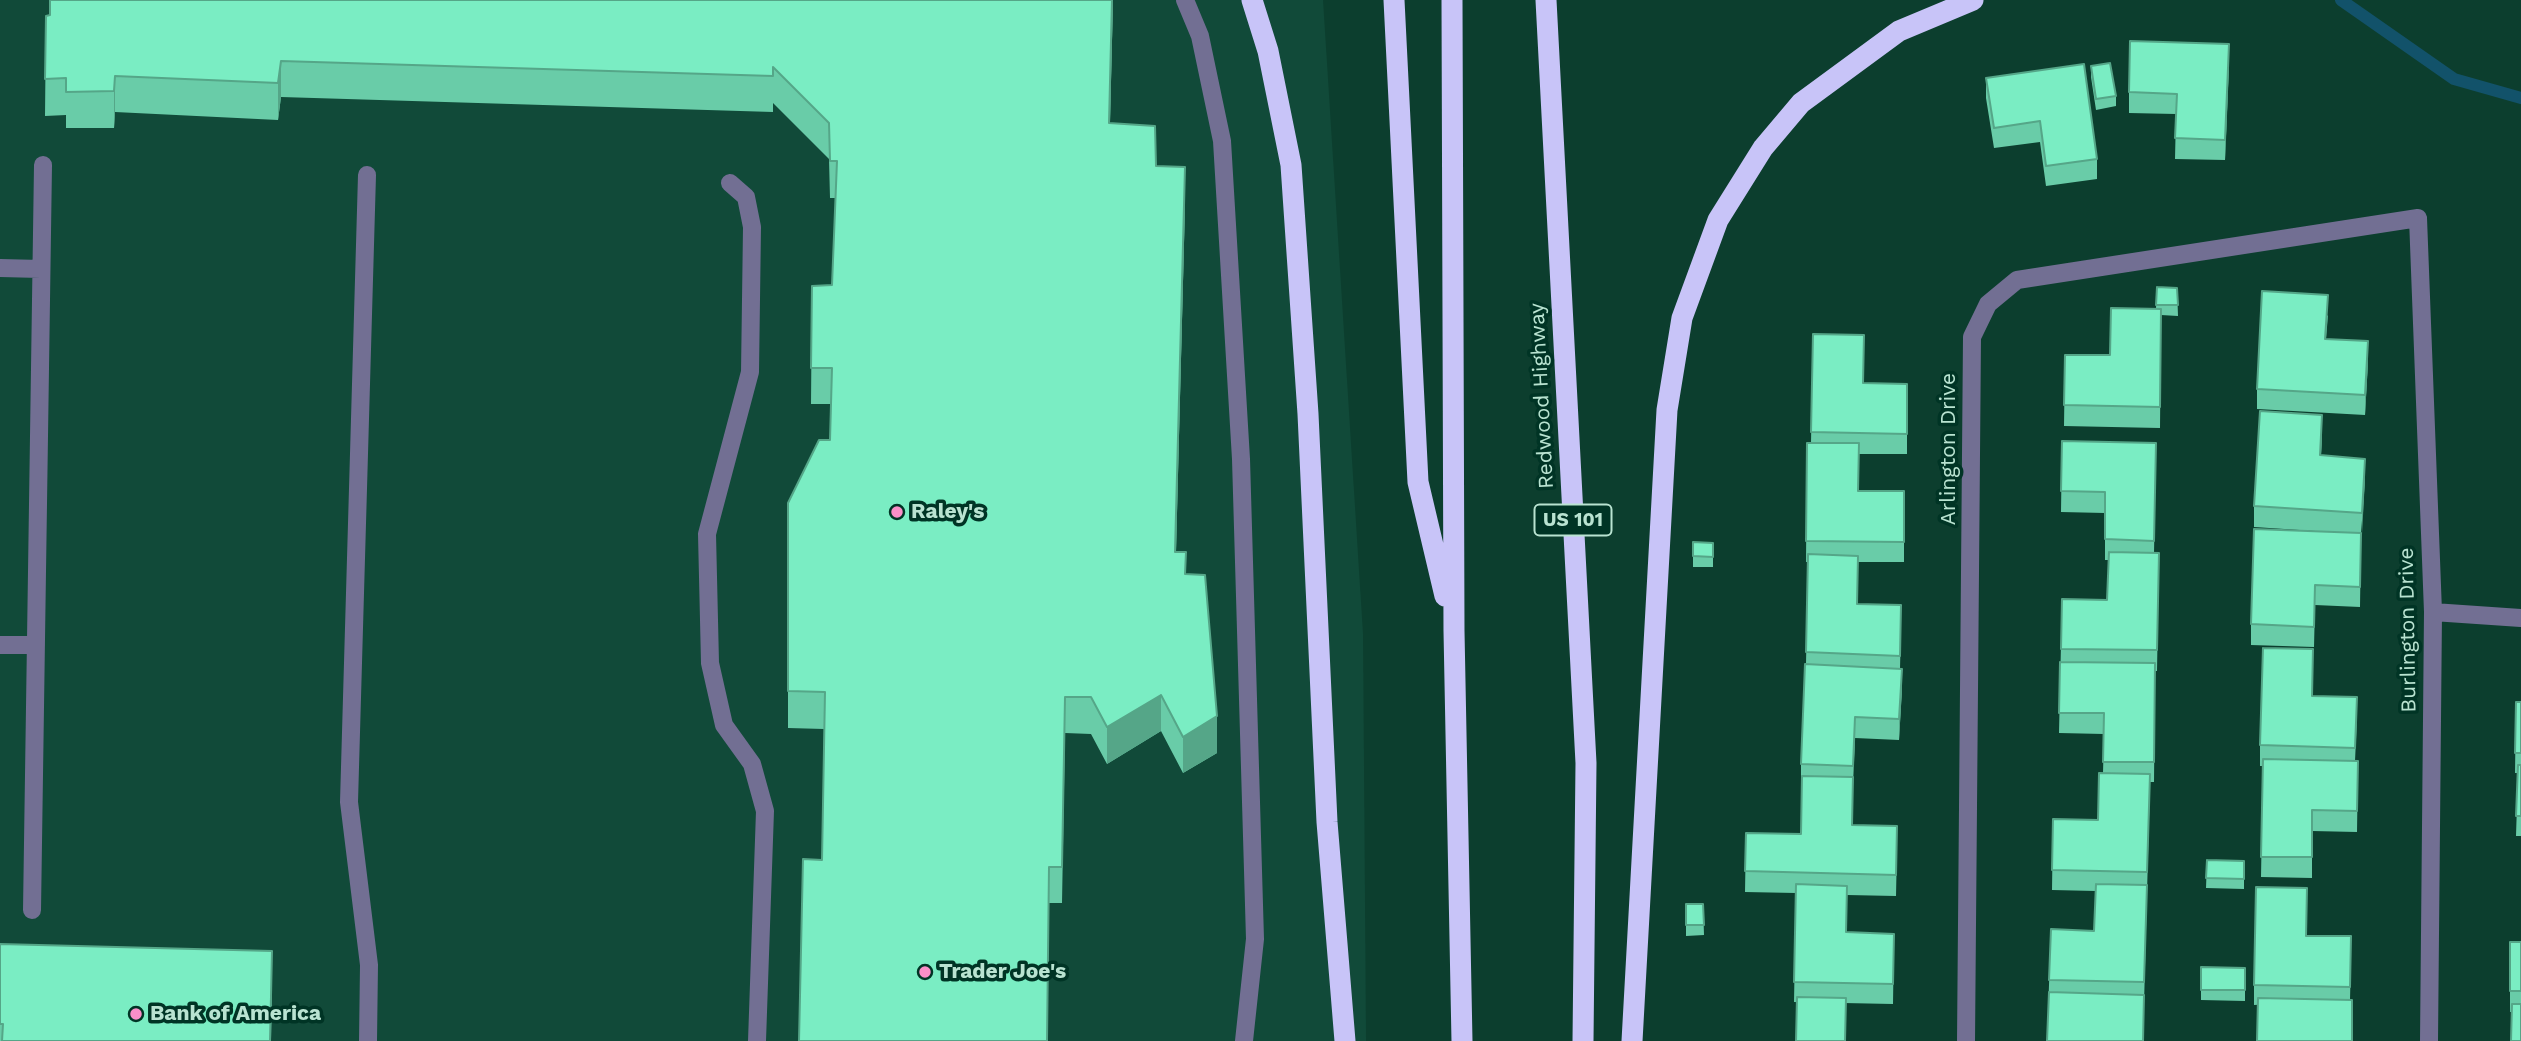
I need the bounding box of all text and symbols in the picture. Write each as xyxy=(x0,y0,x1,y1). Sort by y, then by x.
street label: Redwood Highway xyxy=(1525,302,1559,490)
street label: Arlington Drive xyxy=(1936,373,1962,525)
place label: Raley's xyxy=(911,499,984,525)
marker: Raley's xyxy=(889,504,905,520)
road number: US 101 xyxy=(1534,505,1612,536)
street label: Burlington Drive xyxy=(2394,547,2422,713)
place label: Trader Joe's xyxy=(939,959,1066,985)
marker: Trader Joe's xyxy=(917,964,933,980)
place label: Bank of America xyxy=(150,1001,321,1027)
marker: Bank of America xyxy=(128,1006,144,1022)

